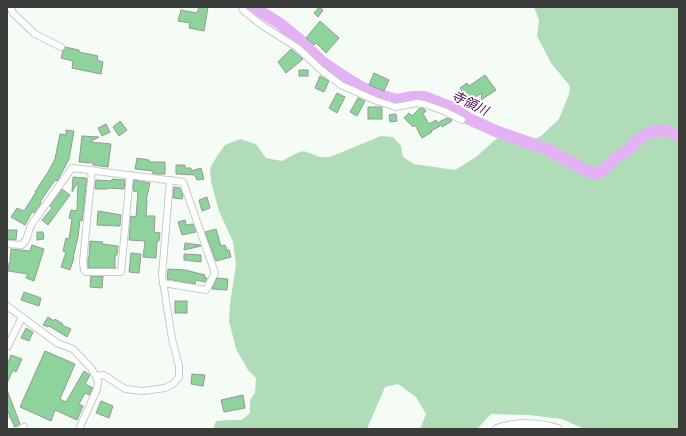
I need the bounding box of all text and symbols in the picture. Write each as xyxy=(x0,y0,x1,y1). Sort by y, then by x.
water label: 寺領川 xyxy=(449,88,493,119)

